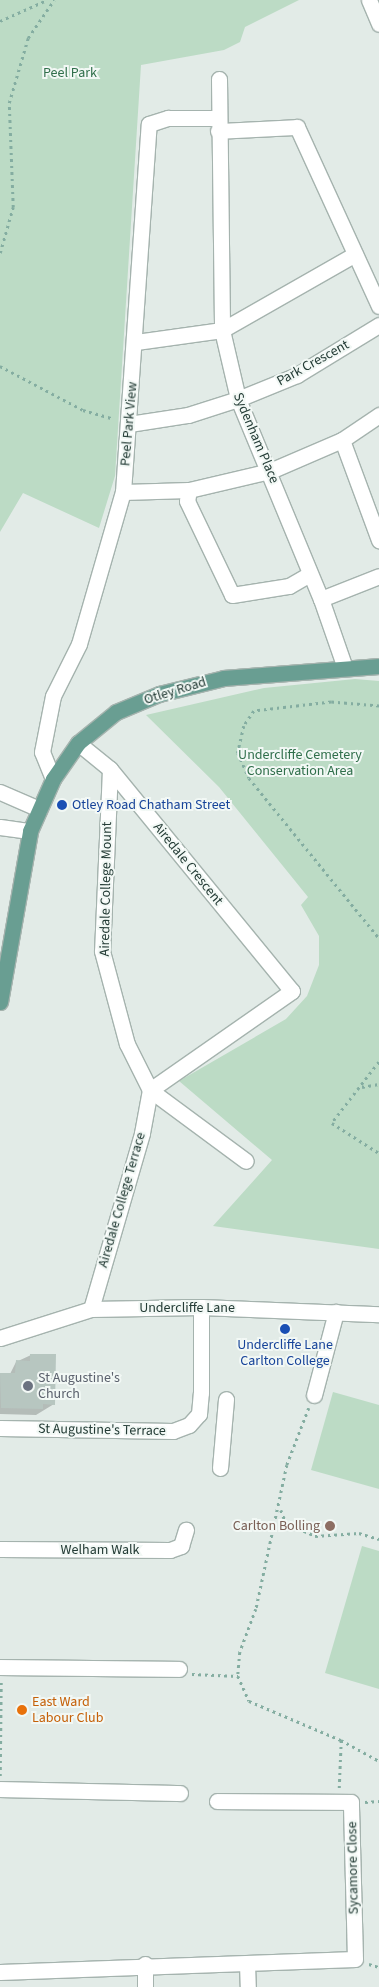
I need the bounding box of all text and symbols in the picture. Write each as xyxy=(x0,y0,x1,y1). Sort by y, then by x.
park label: Peel Park xyxy=(43,65,97,81)
street label: Park Crescent xyxy=(274,336,352,390)
street label: Peel Park View xyxy=(117,381,141,467)
street label: Sydenham Place xyxy=(229,390,283,486)
street label: Otley Road xyxy=(142,674,208,708)
park label: Undercliffe Cemetery Conservation Area xyxy=(238,747,362,780)
place label: Otley Road Chatham Street xyxy=(72,797,230,813)
marker: Otley Road Chatham Street xyxy=(56,799,68,811)
street label: Airedale Crescent xyxy=(149,819,227,909)
street label: Airedale College Mount xyxy=(96,821,116,957)
street label: Airedale College Terrace xyxy=(95,1130,149,1270)
street label: Undercliffe Lane xyxy=(139,1300,235,1316)
marker: Undercliffe Lane Carlton College xyxy=(279,1323,291,1335)
place label: Undercliffe Lane Carlton College xyxy=(237,1337,333,1370)
place label: St Augustine's Church xyxy=(38,1370,120,1402)
marker: St Augustine's Church xyxy=(22,1380,34,1392)
street label: St Augustine's Terrace xyxy=(38,1420,166,1440)
place label: Carlton Bolling xyxy=(233,1518,320,1534)
marker: Carlton Bolling xyxy=(324,1520,336,1532)
street label: Welham Walk xyxy=(61,1542,139,1558)
place label: East Ward Labour Club xyxy=(32,1694,103,1726)
marker: East Ward Labour Club xyxy=(16,1704,28,1716)
street label: Sycamore Close xyxy=(344,1821,362,1915)

